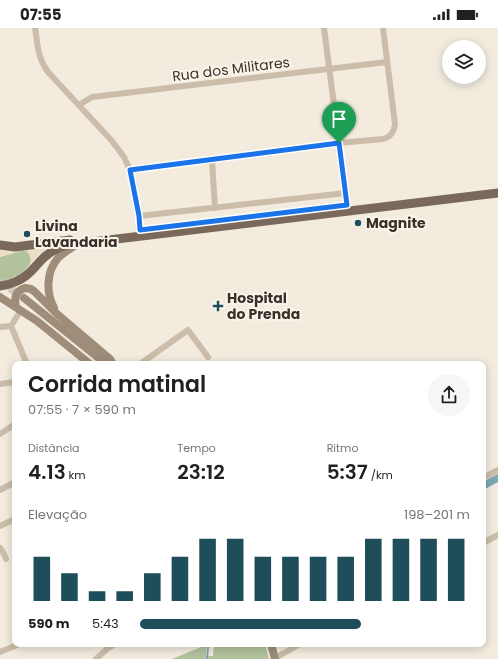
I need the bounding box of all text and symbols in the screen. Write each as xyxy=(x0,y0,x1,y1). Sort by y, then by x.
text: 07:55 xyxy=(20,4,62,25)
map controls xyxy=(442,40,486,84)
button: layers xyxy=(442,40,486,84)
street label: Rua dos Militares xyxy=(171,52,291,86)
pin xyxy=(322,102,356,143)
icon: arrive xyxy=(328,108,350,130)
place label: Magnite xyxy=(366,213,426,233)
place label: Livina Lavandaria xyxy=(35,216,118,252)
marker: Magnite xyxy=(353,218,363,228)
marker: Livina Lavandaria xyxy=(22,229,32,239)
place label: Hospital do Prenda xyxy=(227,288,300,324)
marker: Hospital do Prenda xyxy=(212,300,224,312)
text: Corrida matinal xyxy=(28,369,206,400)
button: share xyxy=(428,374,470,416)
text: 07:55 · 7 × 590 m xyxy=(28,400,136,419)
text: Distância xyxy=(28,440,80,456)
text: Tempo xyxy=(177,440,216,456)
text: Ritmo xyxy=(327,440,358,456)
text: 4.13 xyxy=(28,458,66,486)
text: 23:12 xyxy=(177,458,225,486)
text: 5:37 xyxy=(327,458,368,486)
text: km xyxy=(66,467,86,483)
text: /km xyxy=(368,467,393,483)
text: Elevação xyxy=(28,505,87,524)
text: 198–201 m xyxy=(404,505,470,524)
text: 590 m xyxy=(28,614,69,633)
text: 5:43 xyxy=(92,614,119,633)

